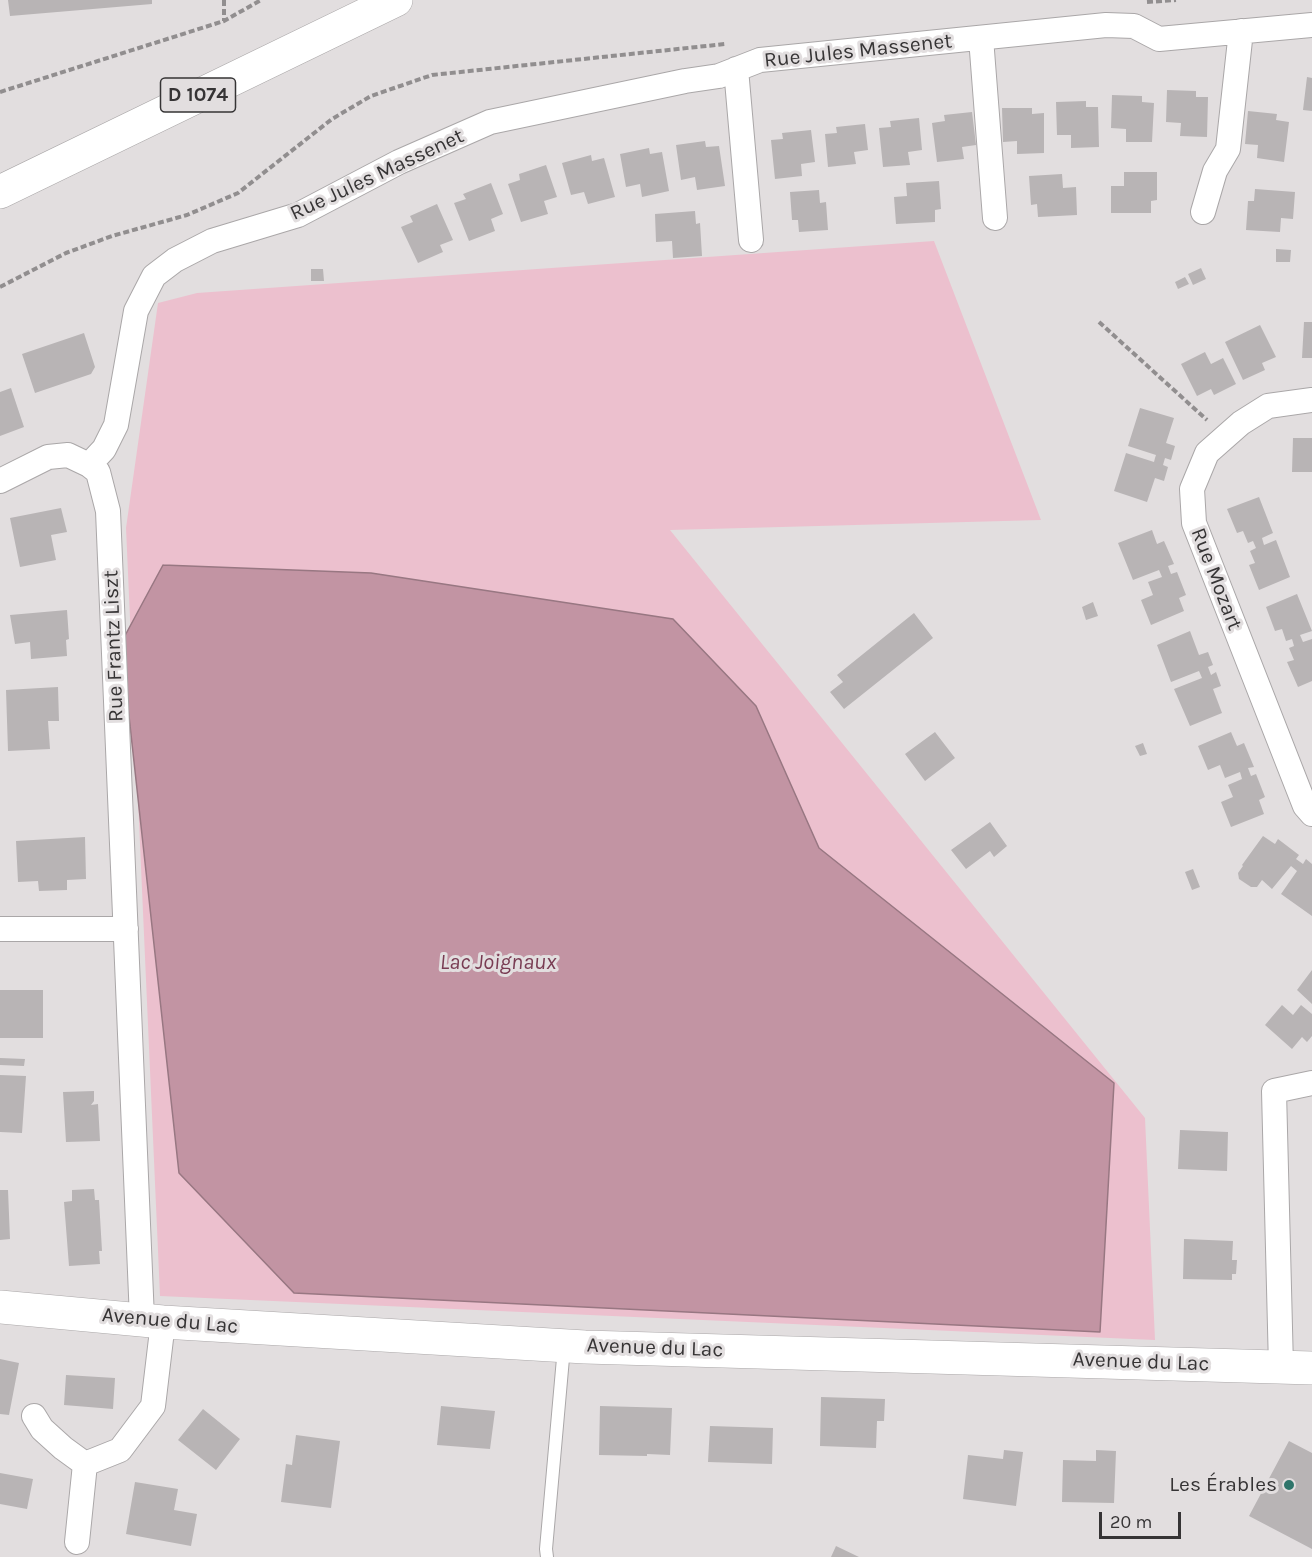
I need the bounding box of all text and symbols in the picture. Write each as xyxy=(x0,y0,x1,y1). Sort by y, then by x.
street label: Rue Jules Massenet xyxy=(763,29,953,73)
road number: D 1074 xyxy=(160,78,236,112)
street label: Rue Jules Massenet xyxy=(286,124,468,226)
street label: Rue Mozart xyxy=(1185,524,1247,634)
street label: Rue Frantz Liszt xyxy=(99,570,129,722)
water label: Lac Joignaux xyxy=(440,950,556,976)
street label: Avenue du Lac xyxy=(101,1303,239,1339)
street label: Avenue du Lac xyxy=(586,1333,724,1363)
street label: Avenue du Lac xyxy=(1072,1347,1210,1377)
place label: Les Érables xyxy=(1169,1472,1277,1498)
marker: Les Érables xyxy=(1282,1478,1296,1492)
scale bar xyxy=(1102,1500,1184,1538)
text: 20 m xyxy=(1110,1511,1152,1533)

